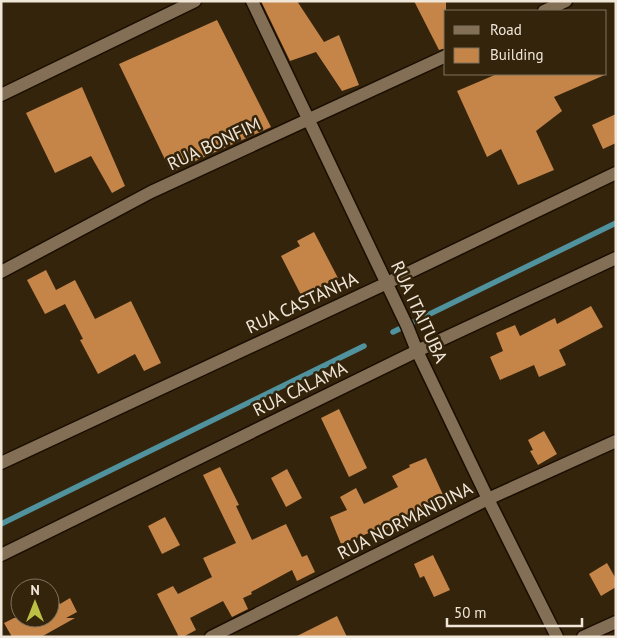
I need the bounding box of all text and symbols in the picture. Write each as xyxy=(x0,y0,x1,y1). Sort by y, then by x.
legend xyxy=(444,10,607,75)
text: Road xyxy=(490,20,522,39)
text: Building xyxy=(490,45,544,64)
street label: RUA BONFIM xyxy=(163,112,264,175)
street label: RUA ITAITUBA xyxy=(386,257,453,367)
street label: RUA CASTANHA xyxy=(242,266,362,339)
street label: RUA CALAMA xyxy=(249,356,351,421)
street label: RUA NORMANDINA xyxy=(333,476,477,565)
north arrow xyxy=(10,578,60,628)
text: N xyxy=(30,581,40,599)
scale bar xyxy=(447,596,582,628)
text: 50 m xyxy=(454,603,487,622)

